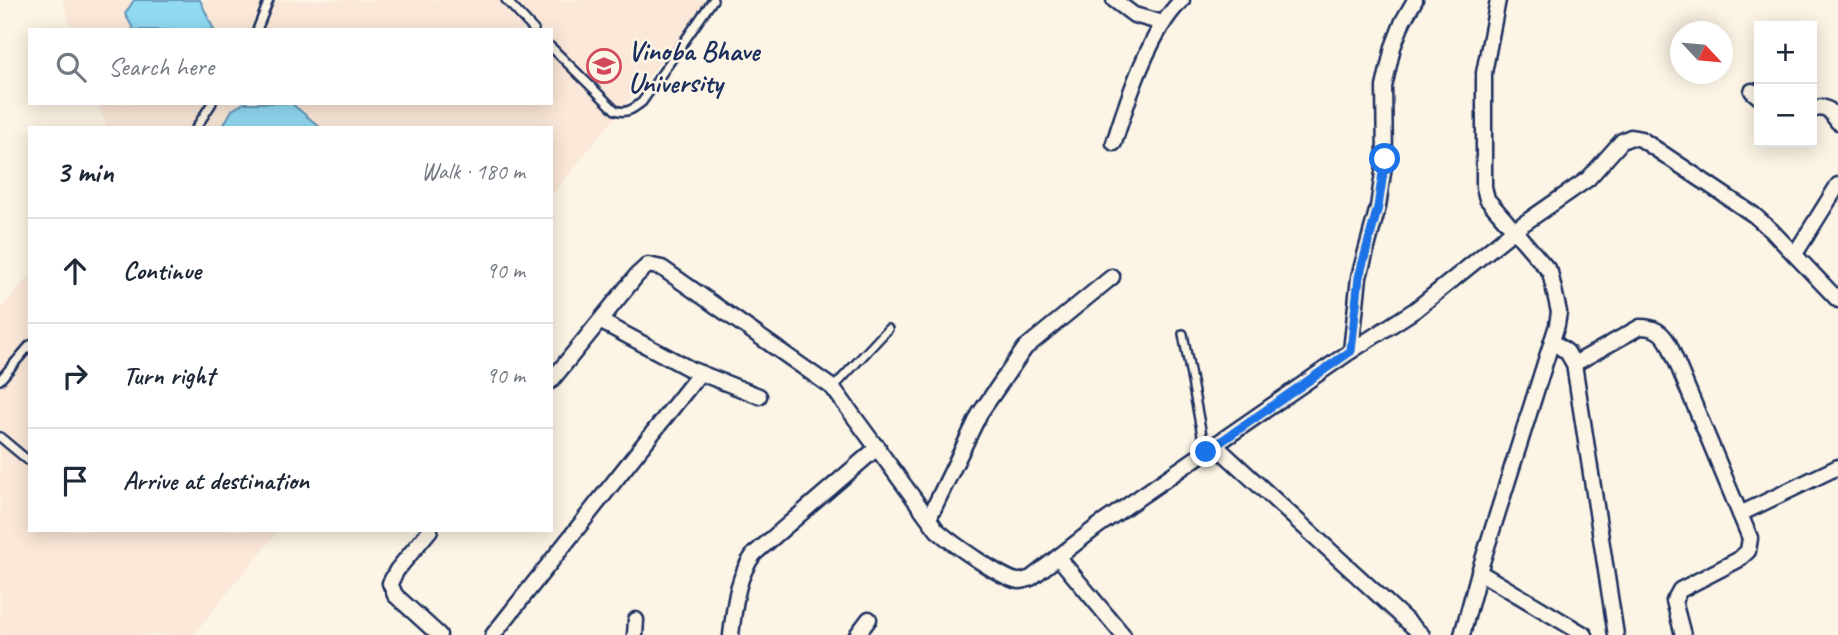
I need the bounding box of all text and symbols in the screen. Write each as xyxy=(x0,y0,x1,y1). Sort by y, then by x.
north arrow xyxy=(1670,21,1733,84)
map controls xyxy=(1754,21,1817,147)
button: + xyxy=(1754,21,1817,84)
search box xyxy=(28,28,553,105)
place label: Vinoba Bhave University xyxy=(628,33,762,100)
school or university icon: Vinoba Bhave University xyxy=(585,47,623,85)
icon: search xyxy=(52,48,90,86)
text: Search here xyxy=(108,50,214,83)
button: − xyxy=(1754,84,1817,147)
route start xyxy=(1369,143,1400,174)
text: 3 min xyxy=(56,153,113,191)
text: Walk · 180 m xyxy=(421,157,525,186)
icon: ahead xyxy=(56,252,94,290)
text: Continue xyxy=(123,254,201,287)
text: 90 m xyxy=(486,256,525,285)
icon: right xyxy=(56,357,94,395)
text: Turn right xyxy=(123,359,214,392)
text: 90 m xyxy=(486,361,525,390)
route end xyxy=(1190,436,1221,467)
icon: arrive xyxy=(56,462,94,500)
text: Arrive at destination xyxy=(123,464,309,497)

